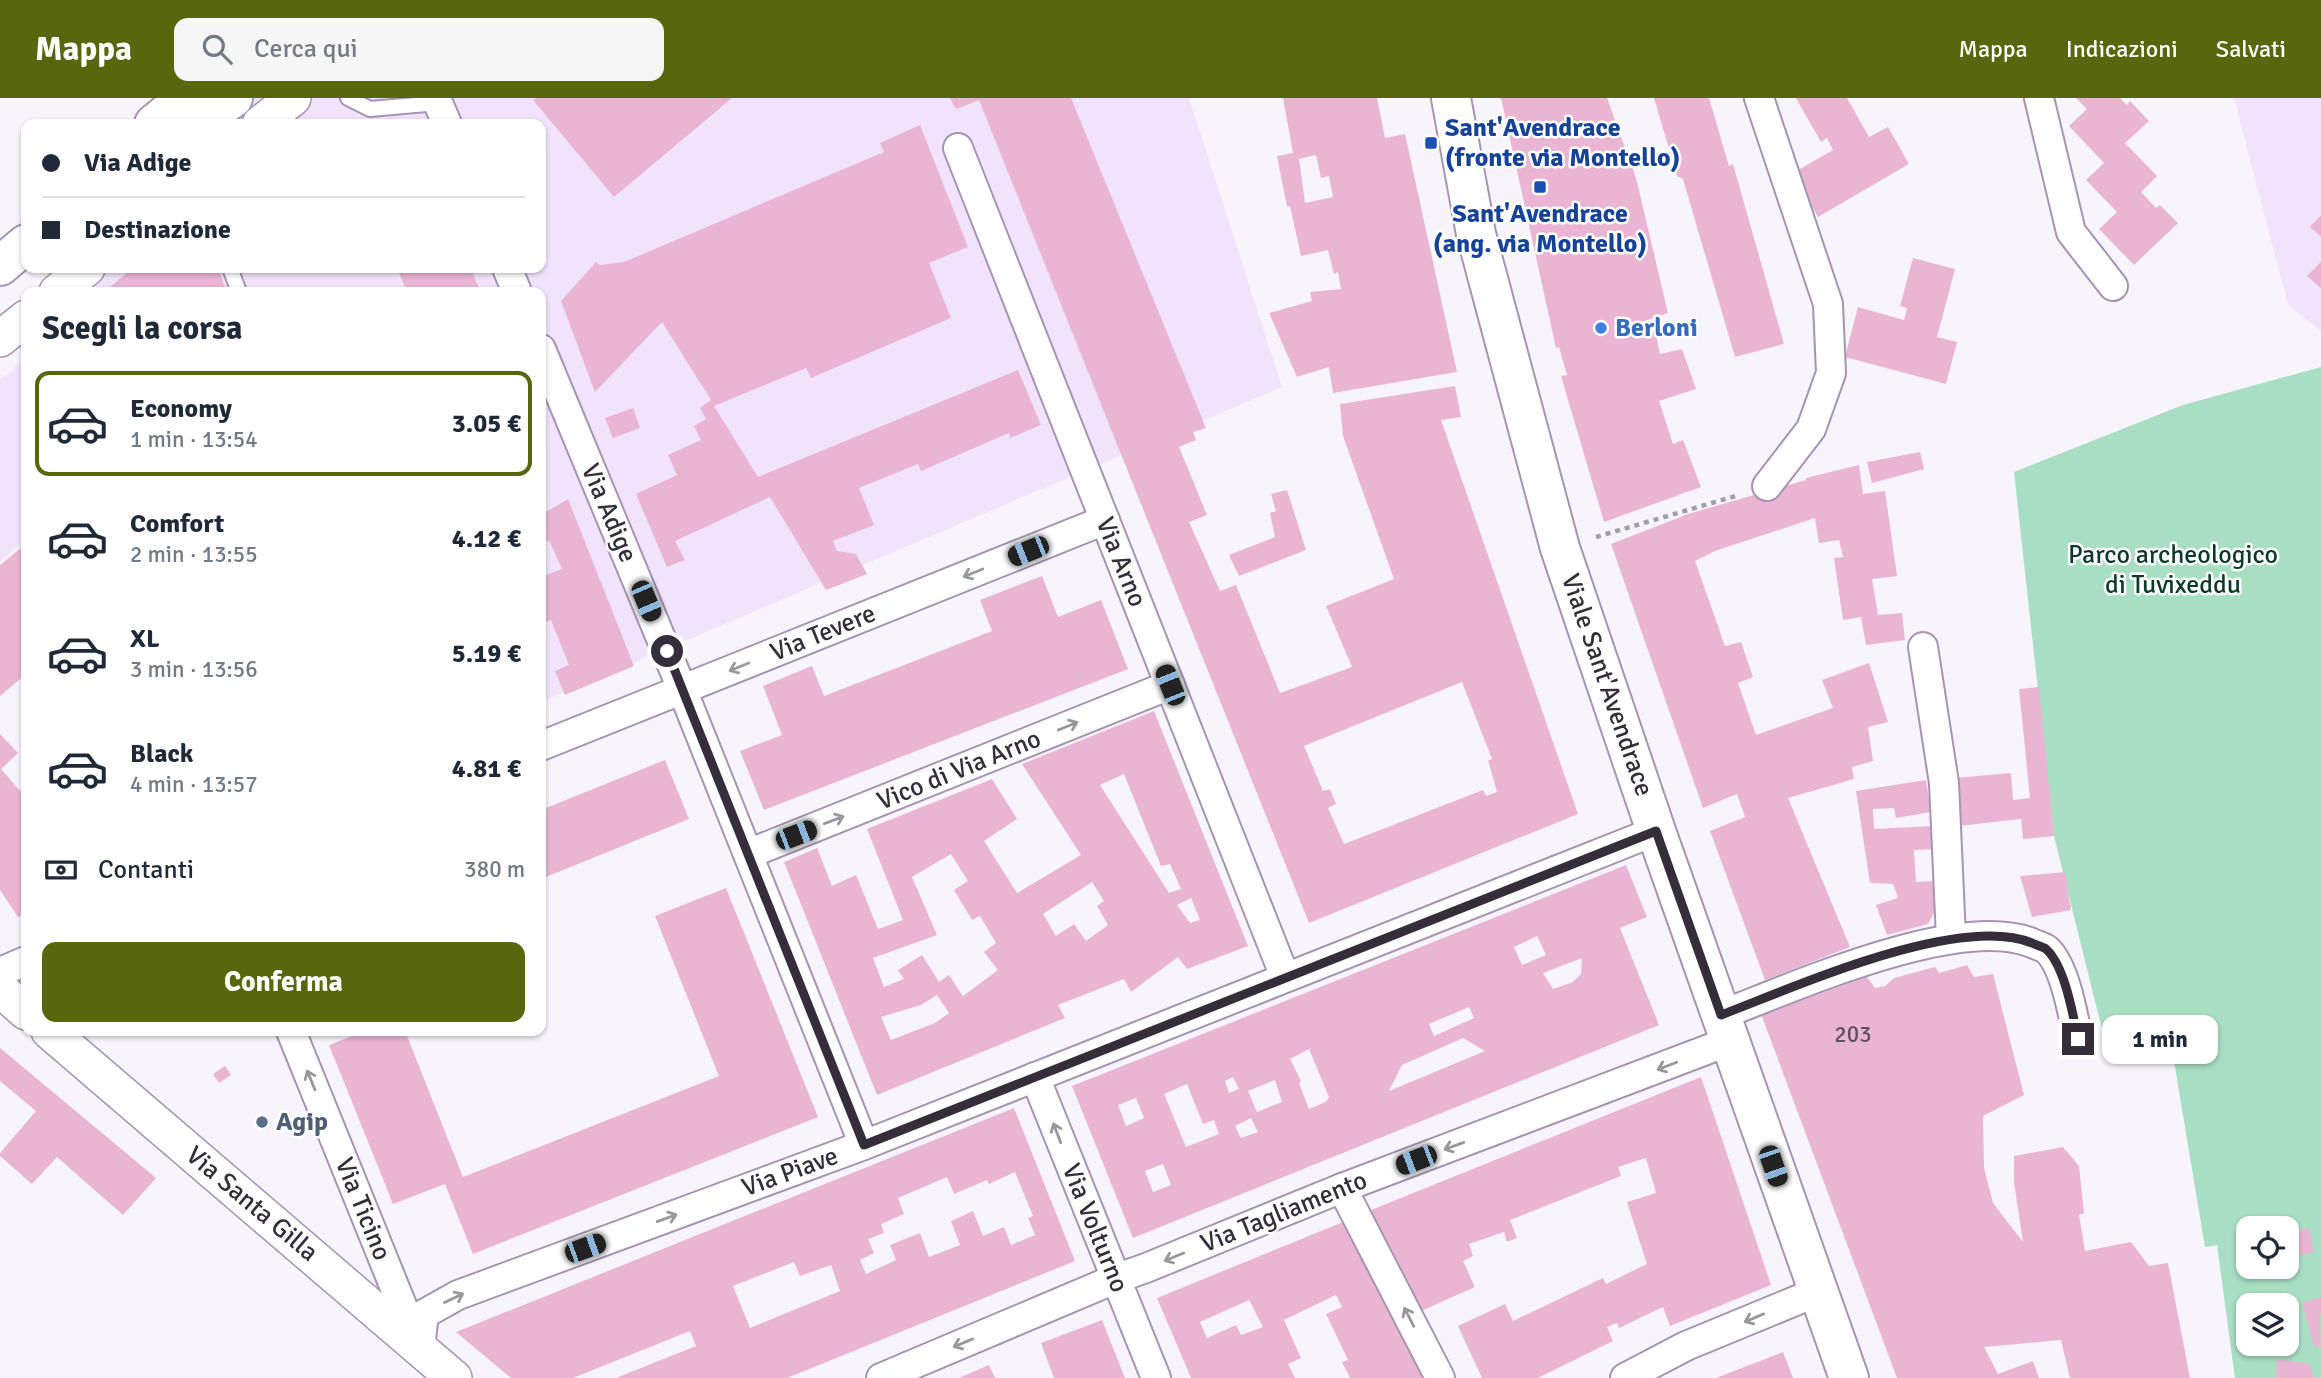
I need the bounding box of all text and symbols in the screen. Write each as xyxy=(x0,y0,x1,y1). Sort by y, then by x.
search box xyxy=(174,18,664,81)
text: Mappa xyxy=(35,29,132,70)
icon: search xyxy=(198,30,236,68)
text: Cerca qui xyxy=(254,33,358,65)
text: Mappa xyxy=(1959,34,2028,64)
text: Indicazioni xyxy=(2066,34,2178,64)
text: Salvati xyxy=(2216,34,2286,64)
place label: Sant'Avendrace (fronte via Montello) xyxy=(1445,112,1680,174)
marker: Sant'Avendrace (fronte via Montello) xyxy=(1423,135,1439,151)
text: Via Adige xyxy=(84,147,192,179)
marker: Sant'Avendrace (ang. via Montello) xyxy=(1532,179,1548,195)
place label: Sant'Avendrace (ang. via Montello) xyxy=(1433,198,1647,260)
text: Destinazione xyxy=(84,214,231,246)
text: Scegli la corsa xyxy=(42,309,243,348)
place label: Berloni xyxy=(1615,312,1698,344)
marker: Berloni xyxy=(1593,320,1609,336)
icon: car xyxy=(46,392,109,455)
text: Economy xyxy=(130,393,232,425)
text: 3.05 € xyxy=(452,408,521,440)
text: 1 min · 13:54 xyxy=(130,425,258,454)
street label: Via Adige xyxy=(574,459,644,567)
icon: car xyxy=(46,507,109,570)
text: Comfort xyxy=(130,508,224,540)
street label: Via Arno xyxy=(1089,512,1153,612)
text: 4.12 € xyxy=(452,523,521,555)
car xyxy=(1005,533,1052,569)
park label: Parco archeologico di Tuvixeddu xyxy=(2068,539,2278,601)
text: 2 min · 13:55 xyxy=(130,540,258,569)
one-way arrow xyxy=(963,567,985,580)
street label: Viale Sant'Avendrace xyxy=(1554,570,1660,800)
car xyxy=(629,578,664,624)
street label: Via Tevere xyxy=(766,597,880,669)
icon: car xyxy=(46,622,109,685)
text: XL xyxy=(130,623,160,655)
route start xyxy=(651,635,683,667)
text: 5.19 € xyxy=(452,638,521,670)
text: 3 min · 13:56 xyxy=(130,655,258,684)
one-way arrow xyxy=(729,661,751,674)
car xyxy=(1153,662,1188,708)
one-way arrow xyxy=(1057,719,1079,732)
street label: Vico di Via Arno xyxy=(872,723,1046,817)
icon: car xyxy=(46,737,109,800)
text: Black xyxy=(130,738,193,770)
text: 4.81 € xyxy=(452,753,521,785)
text: 4 min · 13:57 xyxy=(130,770,258,799)
one-way arrow xyxy=(823,812,845,825)
car xyxy=(773,818,820,852)
icon: cash xyxy=(42,851,80,889)
text: Contanti xyxy=(98,854,194,886)
text: 380 m xyxy=(464,855,525,884)
button: Conferma xyxy=(42,942,525,1022)
callout: 1 min xyxy=(2102,1014,2218,1063)
house number: 203 xyxy=(1834,1020,1872,1049)
route end xyxy=(2062,1023,2094,1055)
text: 1 min xyxy=(2132,1025,2188,1054)
one-way arrow xyxy=(1656,1061,1678,1074)
one-way arrow xyxy=(303,1070,316,1091)
place label: Agip xyxy=(276,1106,328,1138)
marker: Agip xyxy=(254,1114,270,1130)
one-way arrow xyxy=(1050,1123,1063,1144)
street label: Via Santa Gilla xyxy=(179,1139,325,1269)
street label: Via Piave xyxy=(738,1140,842,1204)
one-way arrow xyxy=(1443,1141,1465,1153)
car xyxy=(1393,1143,1440,1177)
car xyxy=(1757,1143,1790,1189)
street label: Via Ticino xyxy=(328,1153,398,1265)
street label: Via Volturno xyxy=(1055,1159,1135,1297)
street label: Via Tagliamento xyxy=(1196,1164,1372,1260)
one-way arrow xyxy=(656,1211,678,1223)
map controls xyxy=(2236,1216,2299,1356)
button: locate xyxy=(2236,1216,2299,1279)
car xyxy=(562,1231,609,1265)
one-way arrow xyxy=(1163,1251,1185,1264)
one-way arrow xyxy=(444,1290,464,1304)
button: layers xyxy=(2236,1293,2299,1356)
one-way arrow xyxy=(1401,1307,1415,1328)
one-way arrow xyxy=(1744,1312,1765,1325)
one-way arrow xyxy=(953,1337,975,1350)

